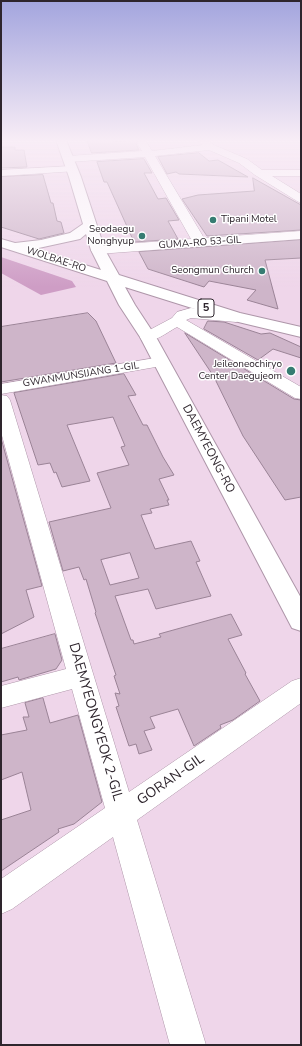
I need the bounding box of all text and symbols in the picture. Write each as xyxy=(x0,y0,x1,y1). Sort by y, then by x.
place label: Tipani Motel xyxy=(221,214,277,226)
marker: Tipani Motel xyxy=(208,215,218,225)
place label: Seodaegu Nonghyup xyxy=(87,224,134,248)
marker: Seodaegu Nonghyup xyxy=(137,231,147,241)
street label: GUMA-RO 53-GIL xyxy=(158,234,242,252)
street label: WOLBAE-RO xyxy=(25,245,87,275)
place label: Seongmun Church xyxy=(171,265,254,277)
marker: Seongmun Church xyxy=(257,266,267,276)
road number: 5 xyxy=(198,299,214,317)
place label: Jeileoneochiryo Center Daegujeom xyxy=(198,359,282,382)
street label: GWANMUNSIJANG 1-GIL xyxy=(22,360,140,390)
marker: Jeileoneochiryo Center Daegujeom xyxy=(285,365,297,377)
street label: DAEMYEONG-RO xyxy=(179,402,237,496)
street label: DAEMYEONGYEOK 2-GIL xyxy=(64,641,126,803)
street label: GORAN-GIL xyxy=(134,751,208,809)

